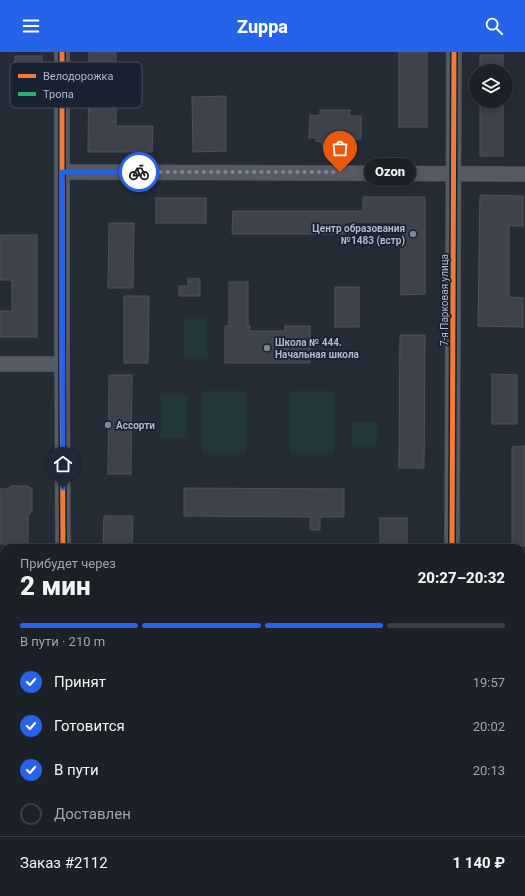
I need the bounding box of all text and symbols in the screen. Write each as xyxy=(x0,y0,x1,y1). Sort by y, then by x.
icon: menu xyxy=(20,15,42,37)
icon: search xyxy=(483,15,505,37)
text: Zuppa xyxy=(237,16,288,37)
legend xyxy=(10,62,142,108)
map controls xyxy=(469,64,513,108)
button: layers xyxy=(469,64,513,108)
text: Велодорожка xyxy=(43,70,114,83)
text: Тропа xyxy=(43,88,74,101)
pin xyxy=(323,131,357,172)
icon: bag xyxy=(329,137,351,159)
courier xyxy=(119,152,159,192)
callout: Ozon xyxy=(364,158,416,186)
icon: bike xyxy=(128,161,150,183)
text: Ozon xyxy=(375,164,405,179)
place label: Центр образования №1483 (встр) xyxy=(312,223,405,247)
marker: Центр образования №1483 (встр) xyxy=(408,229,418,239)
street label: 7-я Парковая улица xyxy=(439,254,450,346)
place label: Школа № 444. Начальная школа xyxy=(275,337,360,360)
marker: Школа № 444. Начальная школа xyxy=(262,343,272,353)
marker: Ассорти xyxy=(103,420,113,430)
place label: Ассорти xyxy=(116,420,155,431)
pin xyxy=(46,447,80,488)
icon: home xyxy=(52,453,74,475)
text: Прибудет через xyxy=(20,556,116,571)
text: 20:27–20:32 xyxy=(418,569,505,587)
text: 2 мин xyxy=(20,571,91,601)
text: В пути · 210 m xyxy=(20,634,105,649)
icon: check xyxy=(20,671,42,693)
text: Принят xyxy=(54,673,106,691)
text: 19:57 xyxy=(473,675,505,690)
icon: check xyxy=(20,715,42,737)
text: Готовится xyxy=(54,717,125,735)
text: 20:02 xyxy=(473,719,505,734)
icon: check xyxy=(20,759,42,781)
text: В пути xyxy=(54,761,99,779)
text: 20:13 xyxy=(473,763,505,778)
text: Доставлен xyxy=(54,805,131,823)
text: Заказ #2112 xyxy=(20,854,108,872)
text: 1 140 ₽ xyxy=(453,854,505,872)

